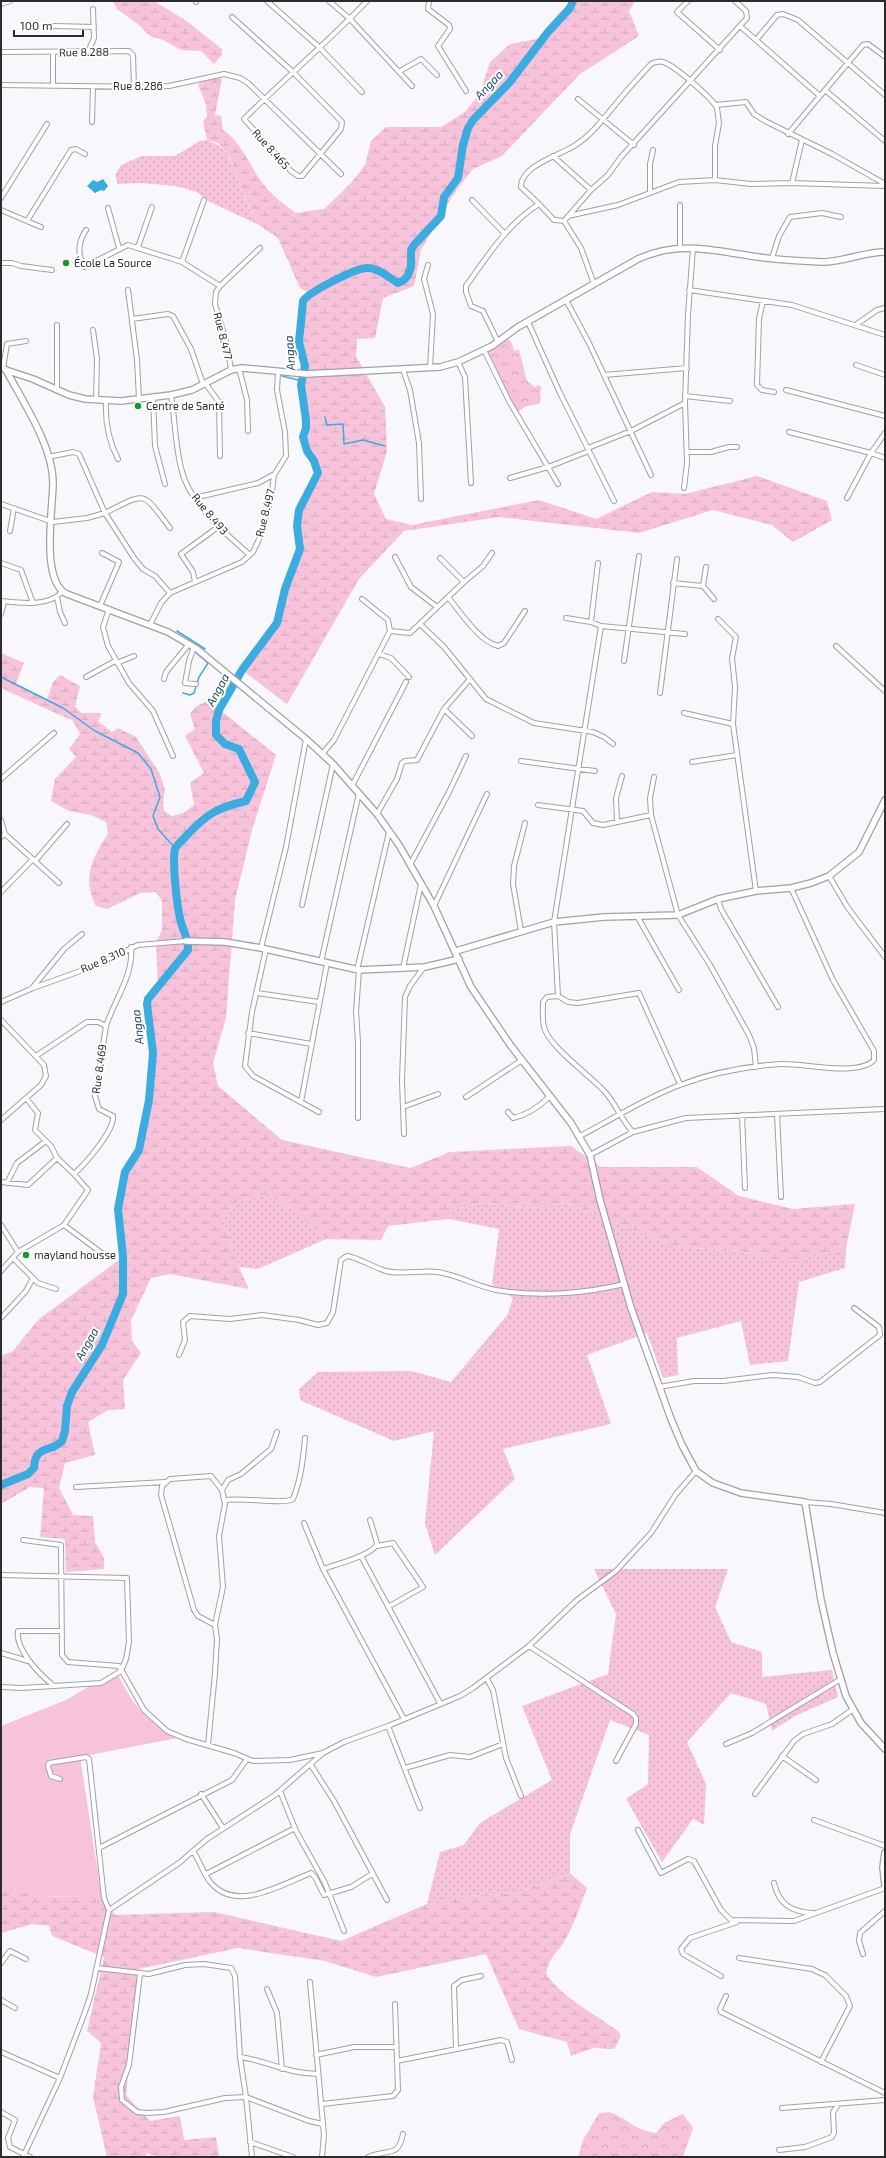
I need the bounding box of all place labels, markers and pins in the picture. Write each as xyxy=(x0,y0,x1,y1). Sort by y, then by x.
place label: École La Source xyxy=(74,256,152,269)
marker: École La Source xyxy=(61,258,71,268)
place label: Centre de Santé xyxy=(146,399,225,412)
marker: Centre de Santé xyxy=(133,401,143,411)
place label: mayland housse xyxy=(34,1248,116,1261)
marker: mayland housse xyxy=(21,1250,31,1260)

